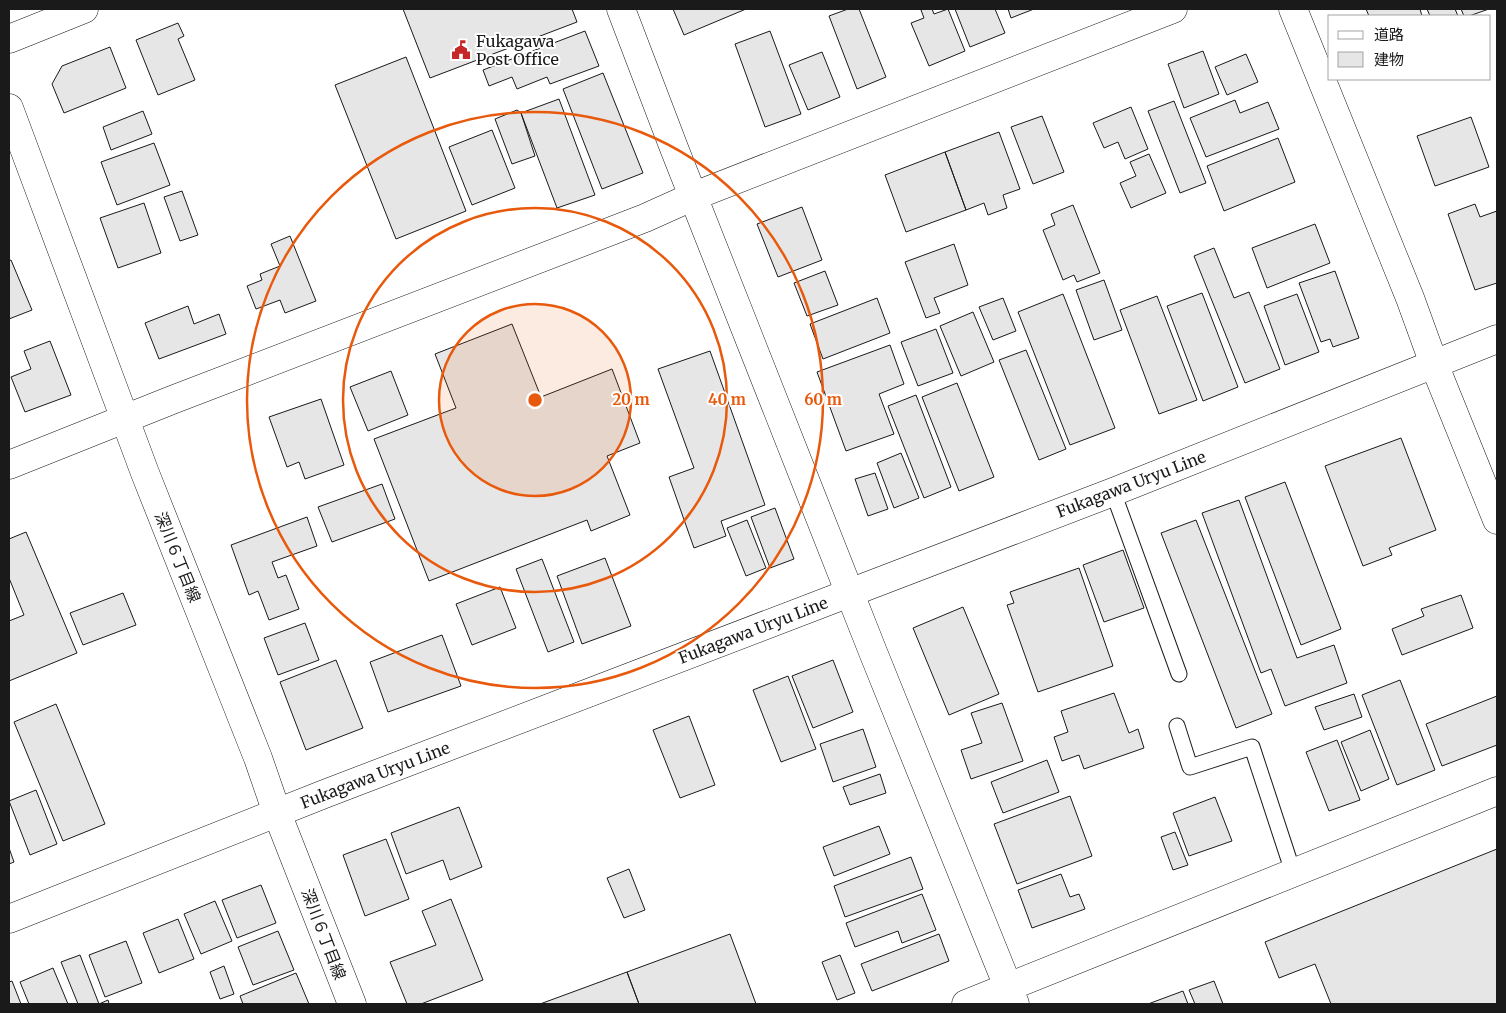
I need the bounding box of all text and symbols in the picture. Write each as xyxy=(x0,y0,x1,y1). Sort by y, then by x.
legend xyxy=(1328,15,1491,80)
text: 道路 xyxy=(1374,25,1404,44)
place label: Fukagawa Post Office xyxy=(476,31,559,69)
public building icon: Fukagawa Post Office xyxy=(450,39,472,61)
text: 建物 xyxy=(1374,50,1404,69)
text: 20 m xyxy=(612,390,650,409)
text: 40 m xyxy=(708,390,746,409)
text: 60 m xyxy=(804,390,842,409)
centre of rings xyxy=(526,391,544,409)
street label: Fukagawa Uryu Line xyxy=(1054,446,1208,522)
street label: 深川６丁目線 xyxy=(151,509,205,605)
street label: Fukagawa Uryu Line xyxy=(676,592,830,668)
street label: Fukagawa Uryu Line xyxy=(298,737,452,813)
street label: 深川６丁目線 xyxy=(297,886,351,982)

